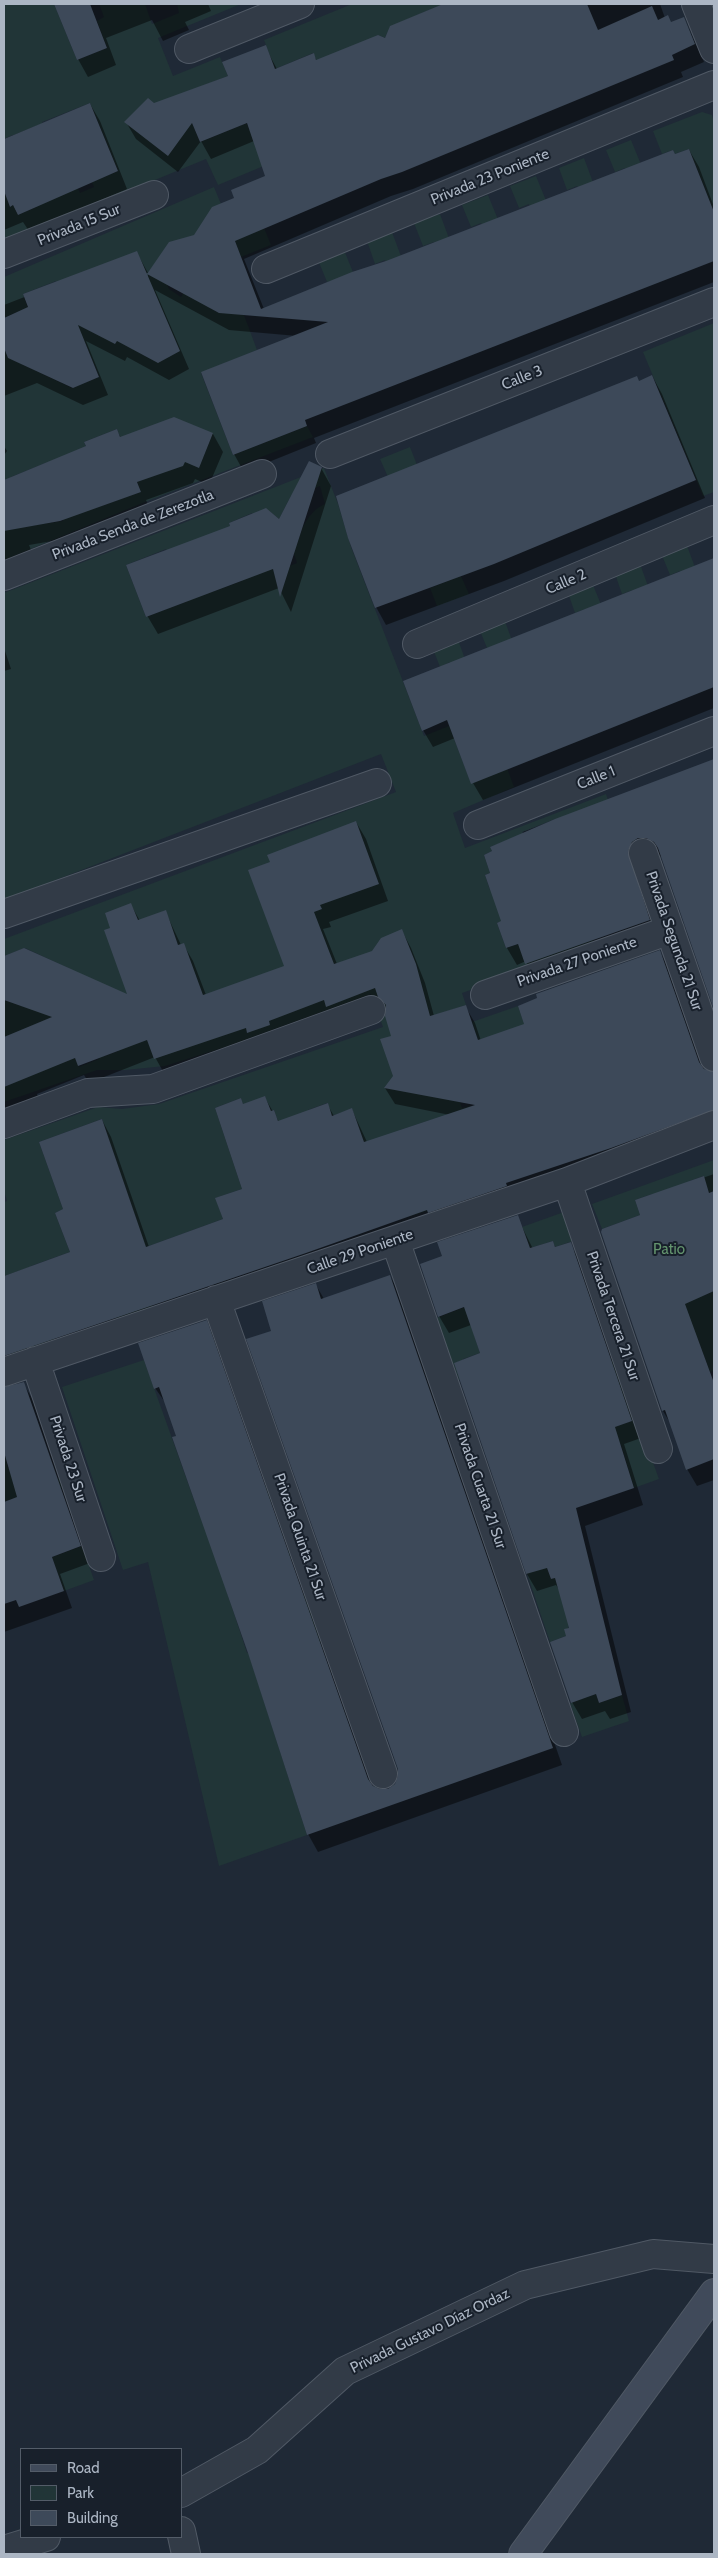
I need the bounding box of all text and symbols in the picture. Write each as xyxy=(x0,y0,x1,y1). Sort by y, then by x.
street label: Privada 23 Poniente xyxy=(428,145,552,209)
street label: Privada 15 Sur xyxy=(35,200,123,250)
street label: Calle 3 xyxy=(499,362,545,394)
street label: Privada Senda de Zerezotla xyxy=(50,486,216,564)
street label: Calle 2 xyxy=(543,565,589,599)
street label: Calle 1 xyxy=(574,762,618,794)
street label: Privada Segunda 21 Sur xyxy=(642,869,706,1013)
street label: Privada 27 Poniente xyxy=(515,933,639,991)
street label: Calle 29 Poniente xyxy=(305,1225,415,1279)
park label: Patio xyxy=(653,1241,685,1259)
street label: Privada Tercera 21 Sur xyxy=(582,1249,644,1383)
street label: Privada 23 Sur xyxy=(45,1413,91,1505)
street label: Privada Cuarta 21 Sur xyxy=(450,1421,510,1551)
street label: Privada Quinta 21 Sur xyxy=(270,1471,330,1603)
street label: Privada Gustavo Díaz Ordaz xyxy=(347,2285,513,2377)
legend xyxy=(20,2448,182,2538)
text: Road xyxy=(67,2459,100,2477)
text: Park xyxy=(67,2484,94,2502)
text: Building xyxy=(67,2509,118,2527)

